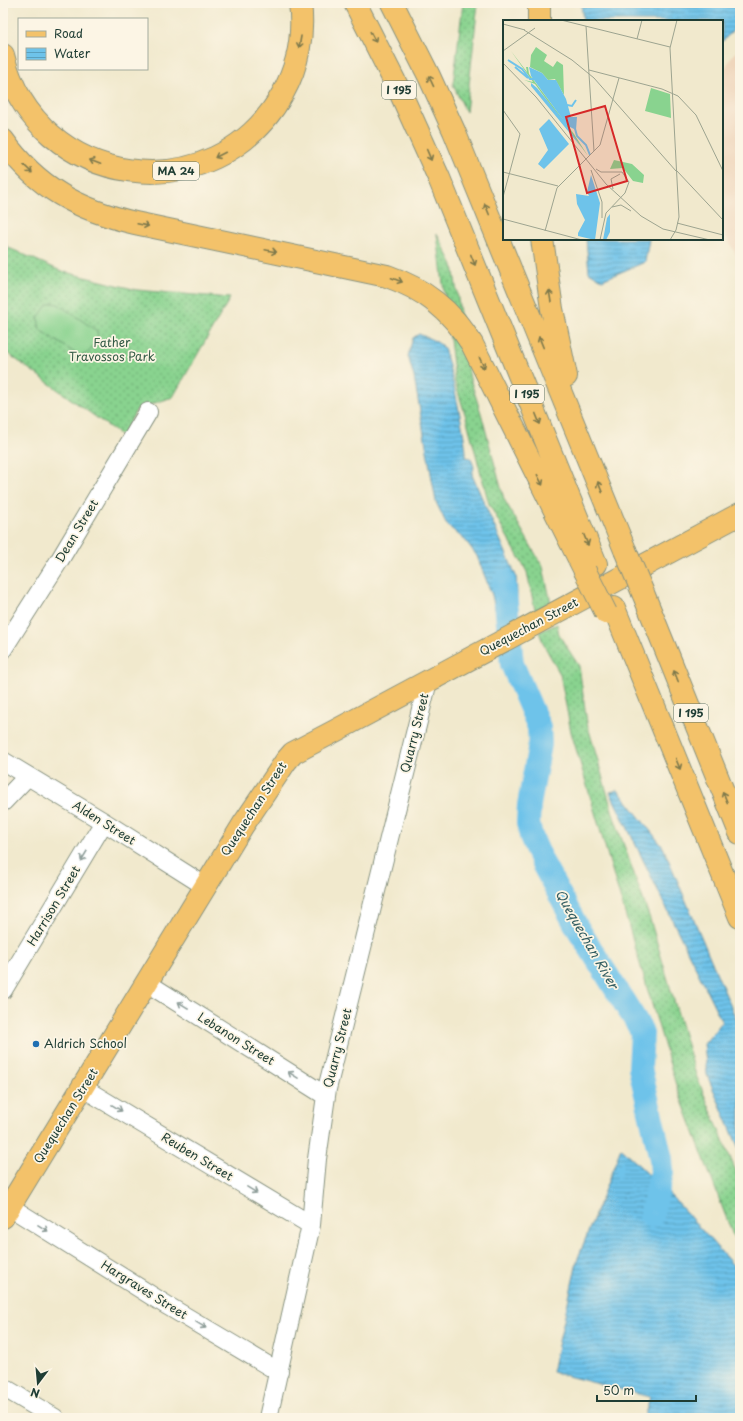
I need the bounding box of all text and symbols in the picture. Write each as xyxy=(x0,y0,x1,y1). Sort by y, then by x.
legend xyxy=(18,18,148,70)
inset map xyxy=(503,20,723,240)
text: Road xyxy=(54,24,83,42)
one-way arrow xyxy=(370,31,377,43)
one-way arrow xyxy=(295,35,303,48)
text: Water xyxy=(54,44,91,62)
one-way arrow xyxy=(427,75,434,87)
road number: I 195 xyxy=(382,81,416,99)
one-way arrow xyxy=(426,148,433,160)
one-way arrow xyxy=(215,152,227,160)
one-way arrow xyxy=(89,158,101,165)
road number: MA 24 xyxy=(153,162,199,180)
one-way arrow xyxy=(23,164,33,174)
one-way arrow xyxy=(482,204,490,216)
one-way arrow xyxy=(136,221,149,229)
one-way arrow xyxy=(264,247,277,255)
one-way arrow xyxy=(469,253,477,265)
one-way arrow xyxy=(391,276,403,284)
one-way arrow xyxy=(546,290,554,303)
park label: Father Travossos Park xyxy=(69,333,155,365)
one-way arrow xyxy=(537,337,544,349)
one-way arrow xyxy=(479,357,486,369)
road number: I 195 xyxy=(510,385,544,403)
one-way arrow xyxy=(534,413,542,425)
one-way arrow xyxy=(537,473,544,485)
one-way arrow xyxy=(596,482,603,494)
street label: Dean Street xyxy=(50,495,102,565)
one-way arrow xyxy=(583,533,591,545)
street label: Quequechan Street xyxy=(476,592,581,660)
one-way arrow xyxy=(672,671,680,683)
street label: Quarry Street xyxy=(395,691,433,774)
road number: I 195 xyxy=(674,704,708,722)
street label: Quequechan Street xyxy=(216,758,291,859)
one-way arrow xyxy=(674,758,682,770)
one-way arrow xyxy=(721,791,729,803)
street label: Alden Street xyxy=(69,796,140,849)
one-way arrow xyxy=(80,850,88,862)
street label: Harrison Street xyxy=(22,862,84,949)
water label: Quequechan River xyxy=(551,886,625,994)
one-way arrow xyxy=(177,1001,189,1009)
street label: Quarry Street xyxy=(318,1006,356,1089)
street label: Lebanon Street xyxy=(195,1007,279,1069)
place label: Aldrich School xyxy=(44,1034,127,1052)
marker: Aldrich School xyxy=(31,1039,41,1049)
street label: Quequechan Street xyxy=(29,1064,102,1167)
one-way arrow xyxy=(287,1070,299,1078)
one-way arrow xyxy=(111,1104,123,1112)
street label: Reuben Street xyxy=(158,1128,237,1185)
one-way arrow xyxy=(246,1186,257,1194)
one-way arrow xyxy=(37,1224,49,1232)
street label: Hargraves Street xyxy=(98,1255,191,1323)
one-way arrow xyxy=(195,1322,207,1330)
north arrow xyxy=(18,1363,58,1403)
scale bar xyxy=(597,1377,696,1403)
text: 50 m xyxy=(603,1381,634,1399)
text: N xyxy=(28,1384,42,1402)

